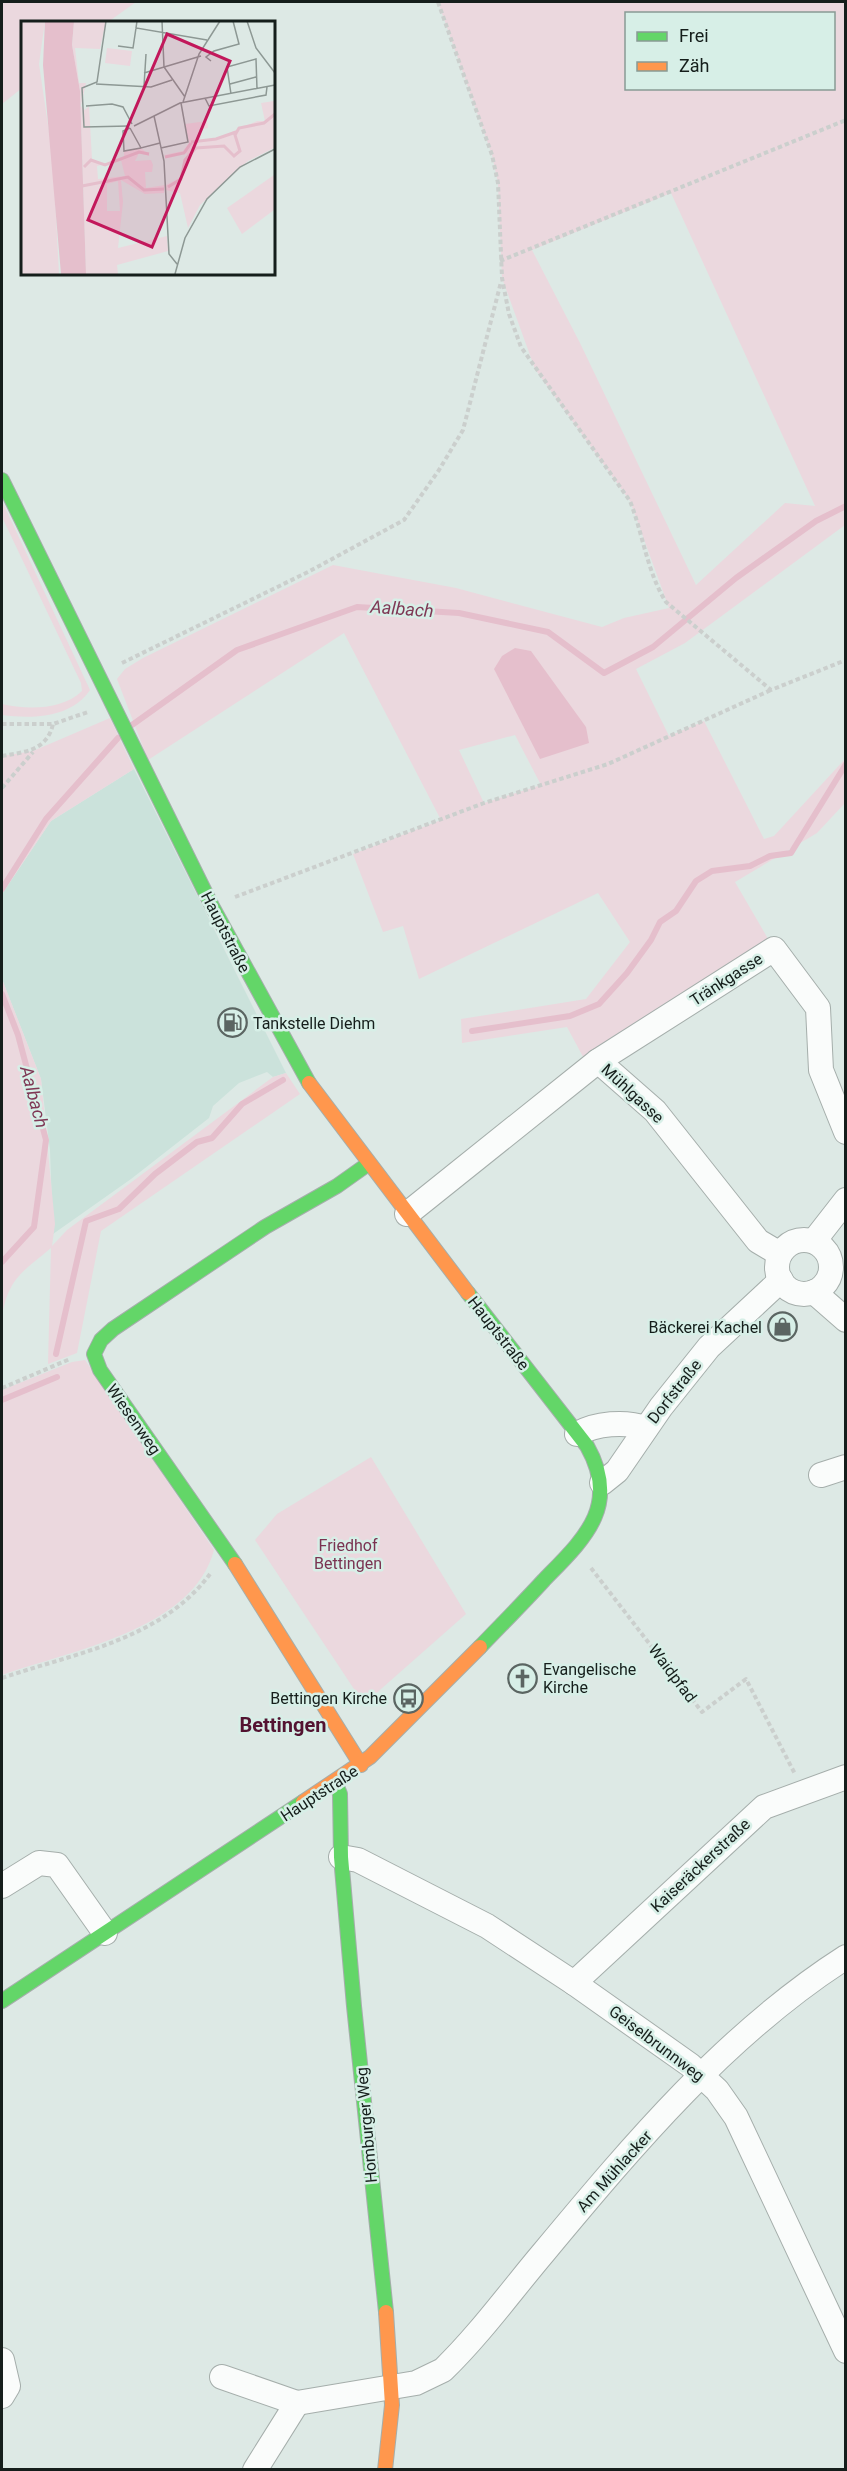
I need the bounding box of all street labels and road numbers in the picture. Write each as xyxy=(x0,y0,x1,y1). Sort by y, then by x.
street label: Hauptstraße xyxy=(197,889,254,976)
street label: Tränkgasse xyxy=(687,949,766,1010)
street label: Mühlgasse xyxy=(598,1060,668,1127)
street label: Hauptstraße xyxy=(464,1293,533,1374)
street label: Dorfstraße xyxy=(644,1356,705,1427)
street label: Wiesenweg xyxy=(102,1380,165,1458)
street label: Waidpfad xyxy=(645,1640,701,1706)
street label: Hauptstraße xyxy=(277,1761,362,1825)
street label: Kaiseräckerstraße xyxy=(647,1815,754,1916)
street label: Geiselbrunnweg xyxy=(605,2001,708,2085)
street label: Homburger Weg xyxy=(352,2066,381,2184)
street label: Am Mühlacker xyxy=(573,2126,656,2216)

